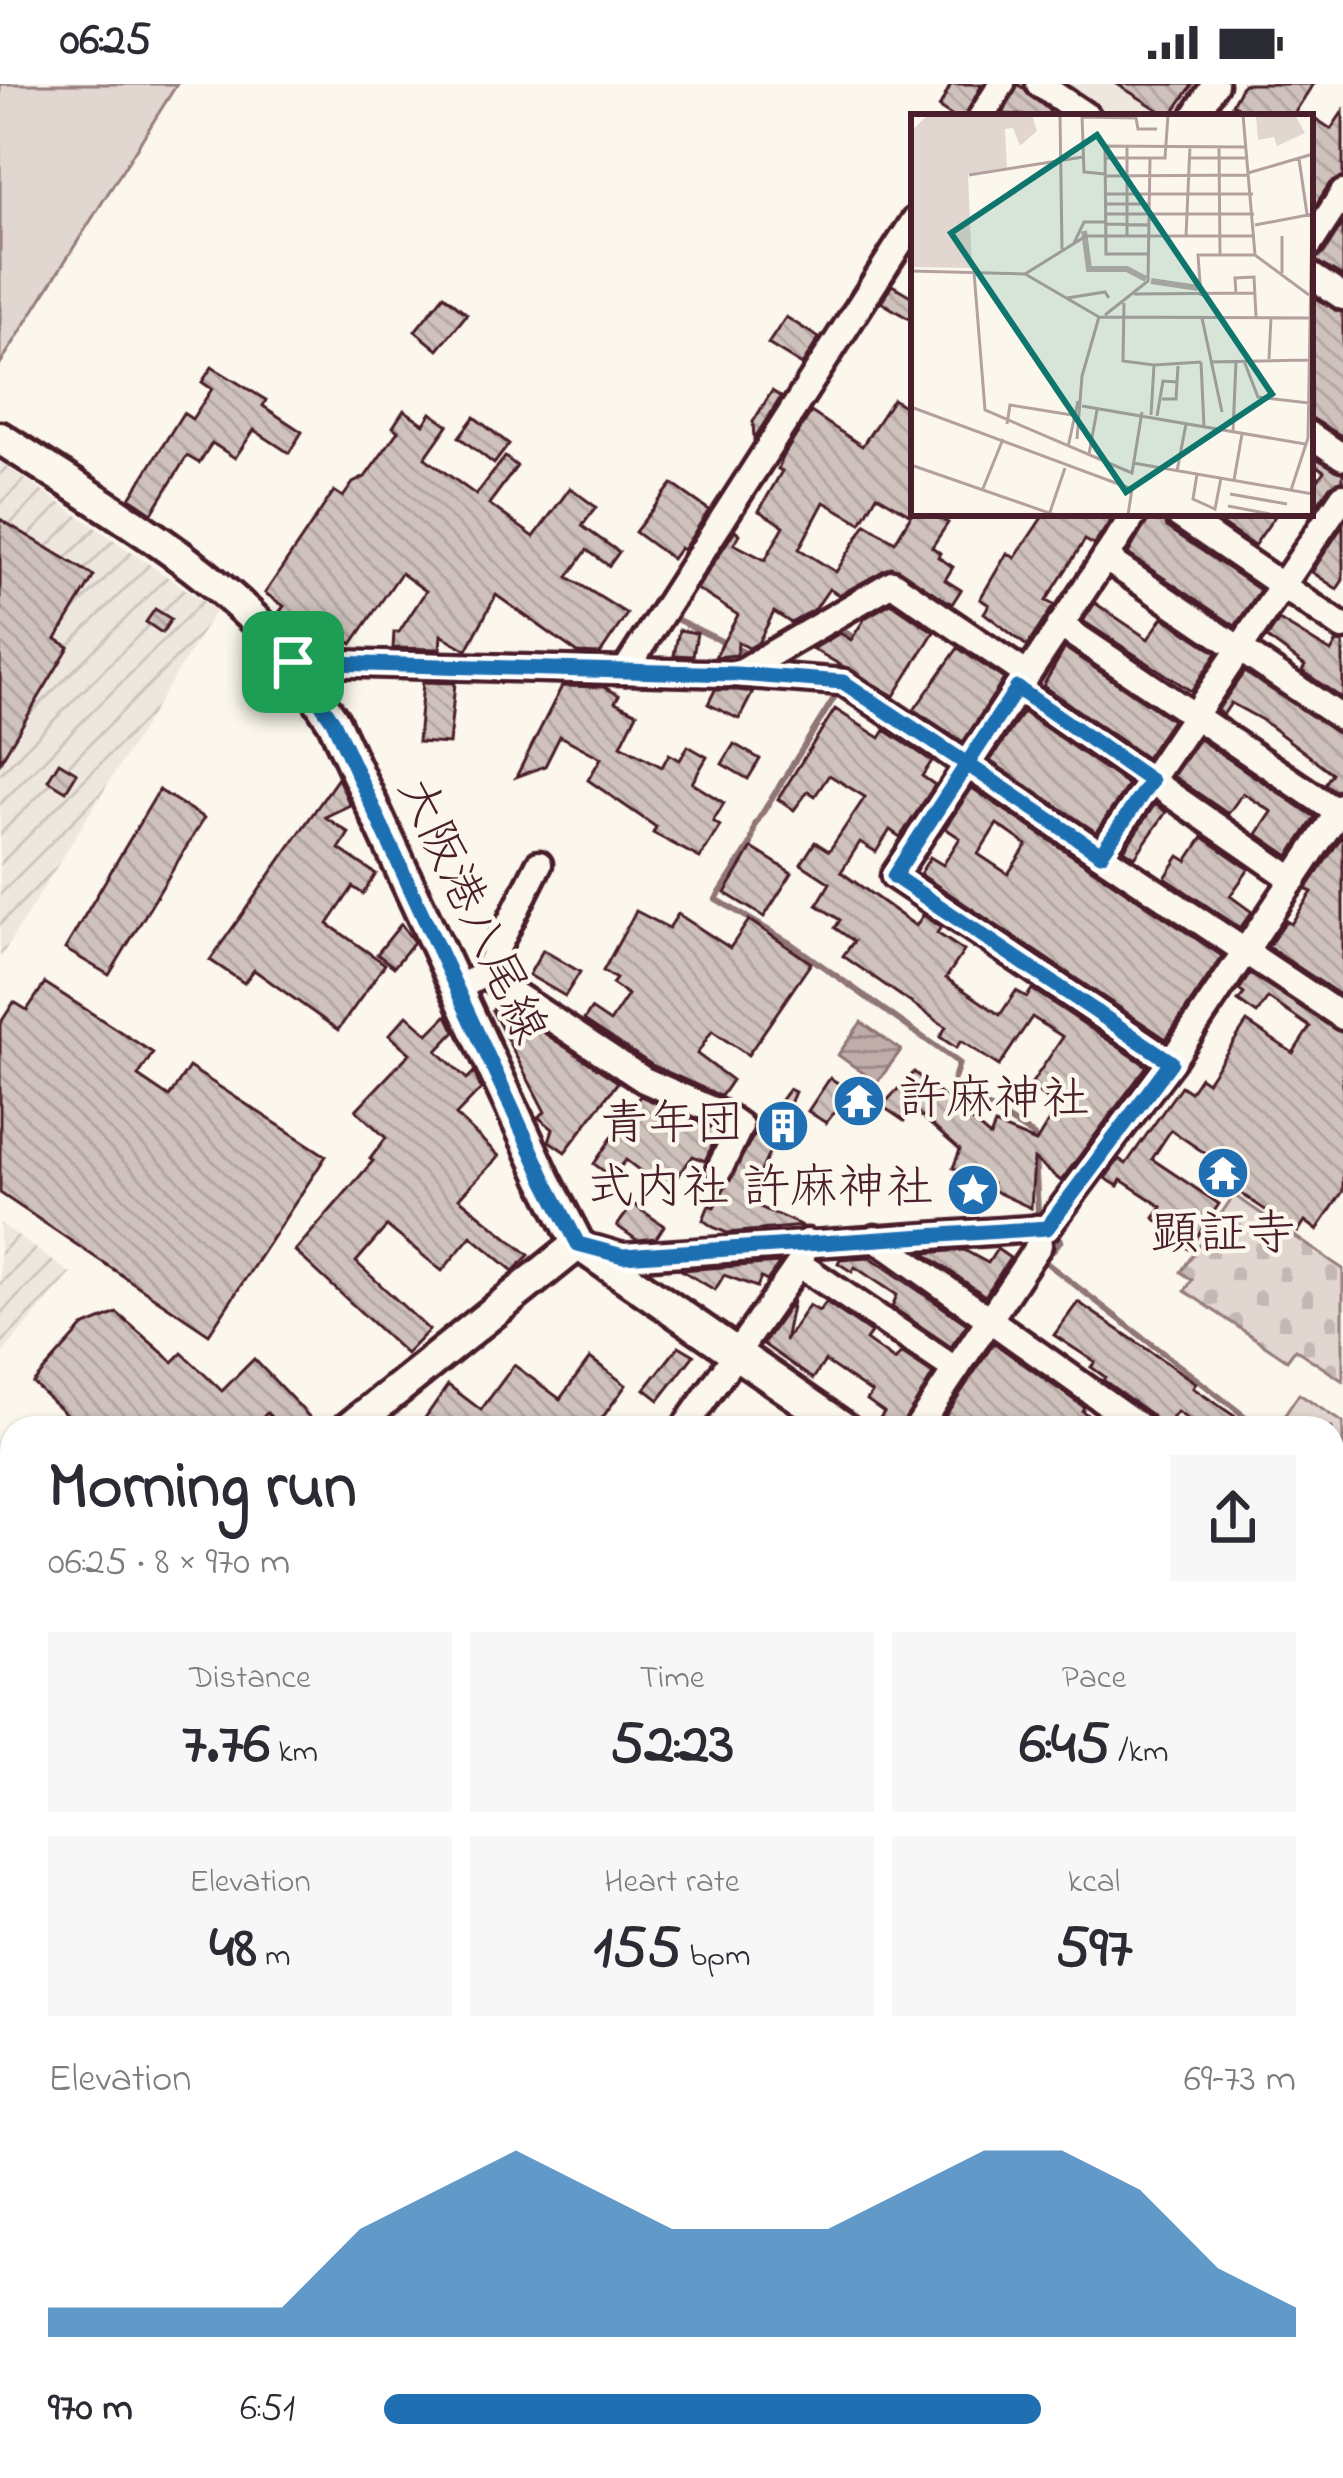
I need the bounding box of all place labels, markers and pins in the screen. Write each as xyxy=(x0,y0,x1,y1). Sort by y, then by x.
pin xyxy=(242,611,344,713)
place label: 許麻神社 xyxy=(898,1066,1090,1136)
temple icon: 許麻神社 xyxy=(831,1073,887,1129)
place label: 青年団 xyxy=(600,1091,744,1161)
building icon: 青年団 xyxy=(755,1098,811,1154)
temple icon: 顕証寺 xyxy=(1195,1145,1251,1201)
place label: 式内社 許麻神社 xyxy=(586,1155,934,1225)
place icon: 式内社 許麻神社 xyxy=(945,1162,1001,1218)
place label: 顕証寺 xyxy=(1151,1201,1295,1271)

